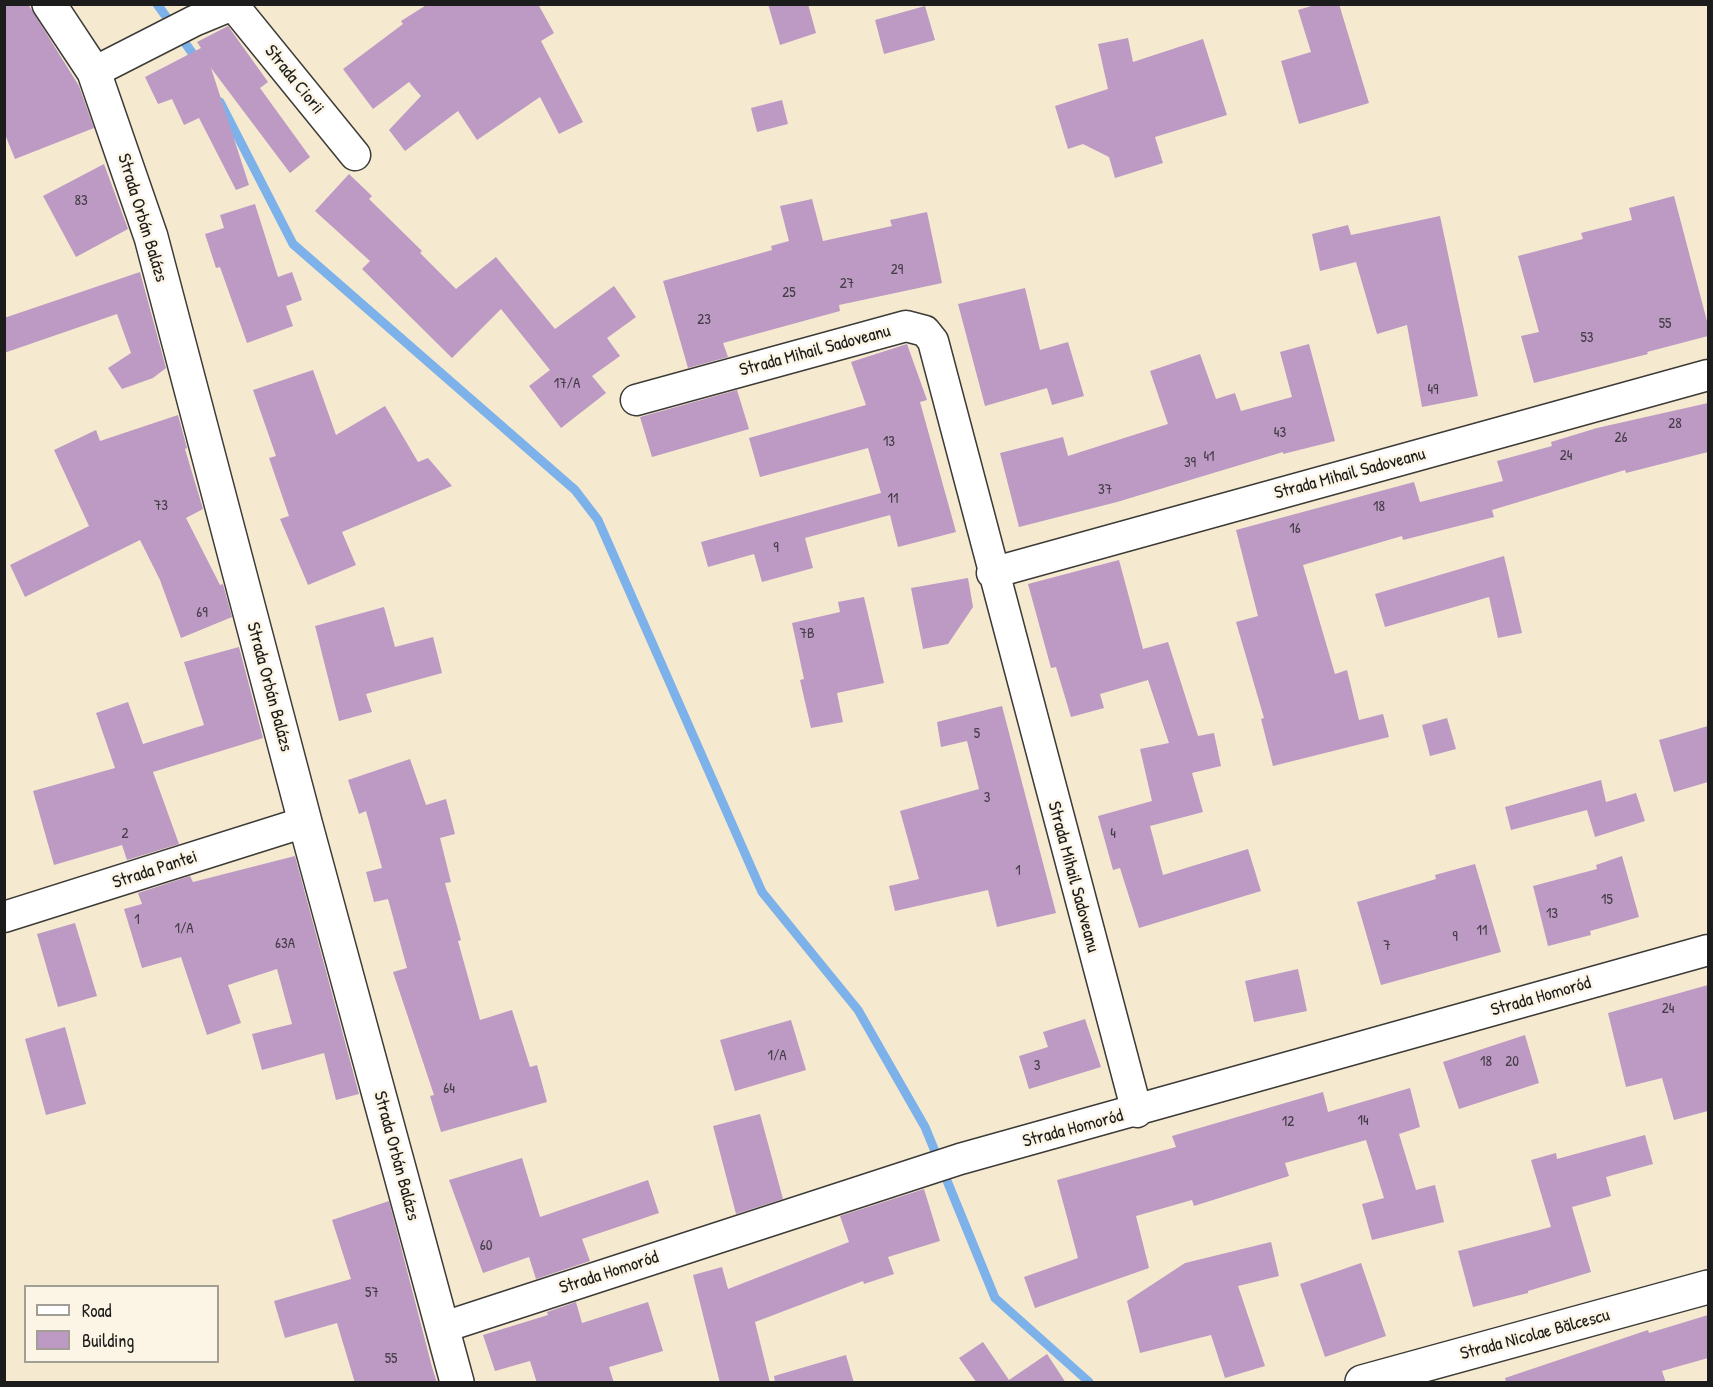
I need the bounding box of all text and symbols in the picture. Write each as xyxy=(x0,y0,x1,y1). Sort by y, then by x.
street label: Strada Ciorii xyxy=(260,41,328,119)
street label: Strada Orbán Balázs xyxy=(112,151,172,285)
house number: 83 xyxy=(74,192,88,210)
house number: 29 xyxy=(891,261,903,279)
house number: 27 xyxy=(840,275,854,293)
house number: 25 xyxy=(782,284,796,302)
house number: 23 xyxy=(697,311,711,329)
house number: 55 xyxy=(1659,315,1671,333)
street label: Strada Mihail Sadoveanu xyxy=(737,320,893,382)
house number: 53 xyxy=(1580,329,1594,347)
house number: 17/A xyxy=(554,375,580,393)
house number: 49 xyxy=(1427,381,1439,399)
house number: 28 xyxy=(1668,415,1682,433)
house number: 43 xyxy=(1274,424,1286,442)
house number: 26 xyxy=(1614,429,1628,447)
house number: 13 xyxy=(883,433,895,451)
street label: Strada Mihail Sadoveanu xyxy=(1272,443,1428,505)
house number: 24 xyxy=(1560,447,1572,465)
house number: 41 xyxy=(1203,448,1215,466)
house number: 39 xyxy=(1184,454,1196,472)
house number: 37 xyxy=(1098,481,1112,499)
house number: 11 xyxy=(888,490,898,508)
house number: 73 xyxy=(154,497,168,515)
house number: 18 xyxy=(1373,498,1385,516)
house number: 16 xyxy=(1289,520,1301,538)
house number: 9 xyxy=(773,539,779,557)
house number: 69 xyxy=(196,604,208,622)
street label: Strada Orbán Balázs xyxy=(241,620,297,754)
house number: 7B xyxy=(799,625,815,643)
house number: 5 xyxy=(974,725,980,743)
house number: 3 xyxy=(984,789,990,807)
street label: Strada Mihail Sadoveanu xyxy=(1042,799,1104,955)
house number: 2 xyxy=(121,825,129,843)
house number: 4 xyxy=(1110,825,1116,843)
street label: Strada Pantei xyxy=(110,846,200,894)
house number: 1 xyxy=(1015,862,1021,880)
house number: 15 xyxy=(1601,891,1613,909)
house number: 13 xyxy=(1546,905,1558,923)
house number: 1 xyxy=(134,911,140,929)
house number: 1/A xyxy=(174,920,194,938)
house number: 11 xyxy=(1477,922,1487,940)
house number: 9 xyxy=(1452,928,1458,946)
house number: 63A xyxy=(275,935,295,953)
house number: 7 xyxy=(1383,937,1391,955)
street label: Strada Homoród xyxy=(1489,972,1593,1022)
house number: 24 xyxy=(1662,1000,1674,1018)
house number: 1/A xyxy=(767,1047,787,1065)
house number: 18 xyxy=(1480,1053,1492,1071)
house number: 20 xyxy=(1505,1053,1519,1071)
house number: 3 xyxy=(1034,1057,1040,1075)
house number: 64 xyxy=(443,1080,455,1098)
street label: Strada Orbán Balázs xyxy=(368,1089,424,1223)
street label: Strada Homoród xyxy=(1020,1105,1126,1153)
house number: 14 xyxy=(1357,1112,1369,1130)
house number: 12 xyxy=(1282,1113,1294,1131)
house number: 60 xyxy=(480,1237,492,1255)
street label: Strada Homoród xyxy=(557,1247,661,1299)
house number: 57 xyxy=(365,1284,379,1302)
legend xyxy=(24,1285,219,1363)
text: Road xyxy=(82,1298,112,1323)
street label: Strada Nicolae Bălcescu xyxy=(1458,1305,1612,1365)
text: Building xyxy=(82,1328,134,1353)
house number: 55 xyxy=(385,1350,397,1368)

